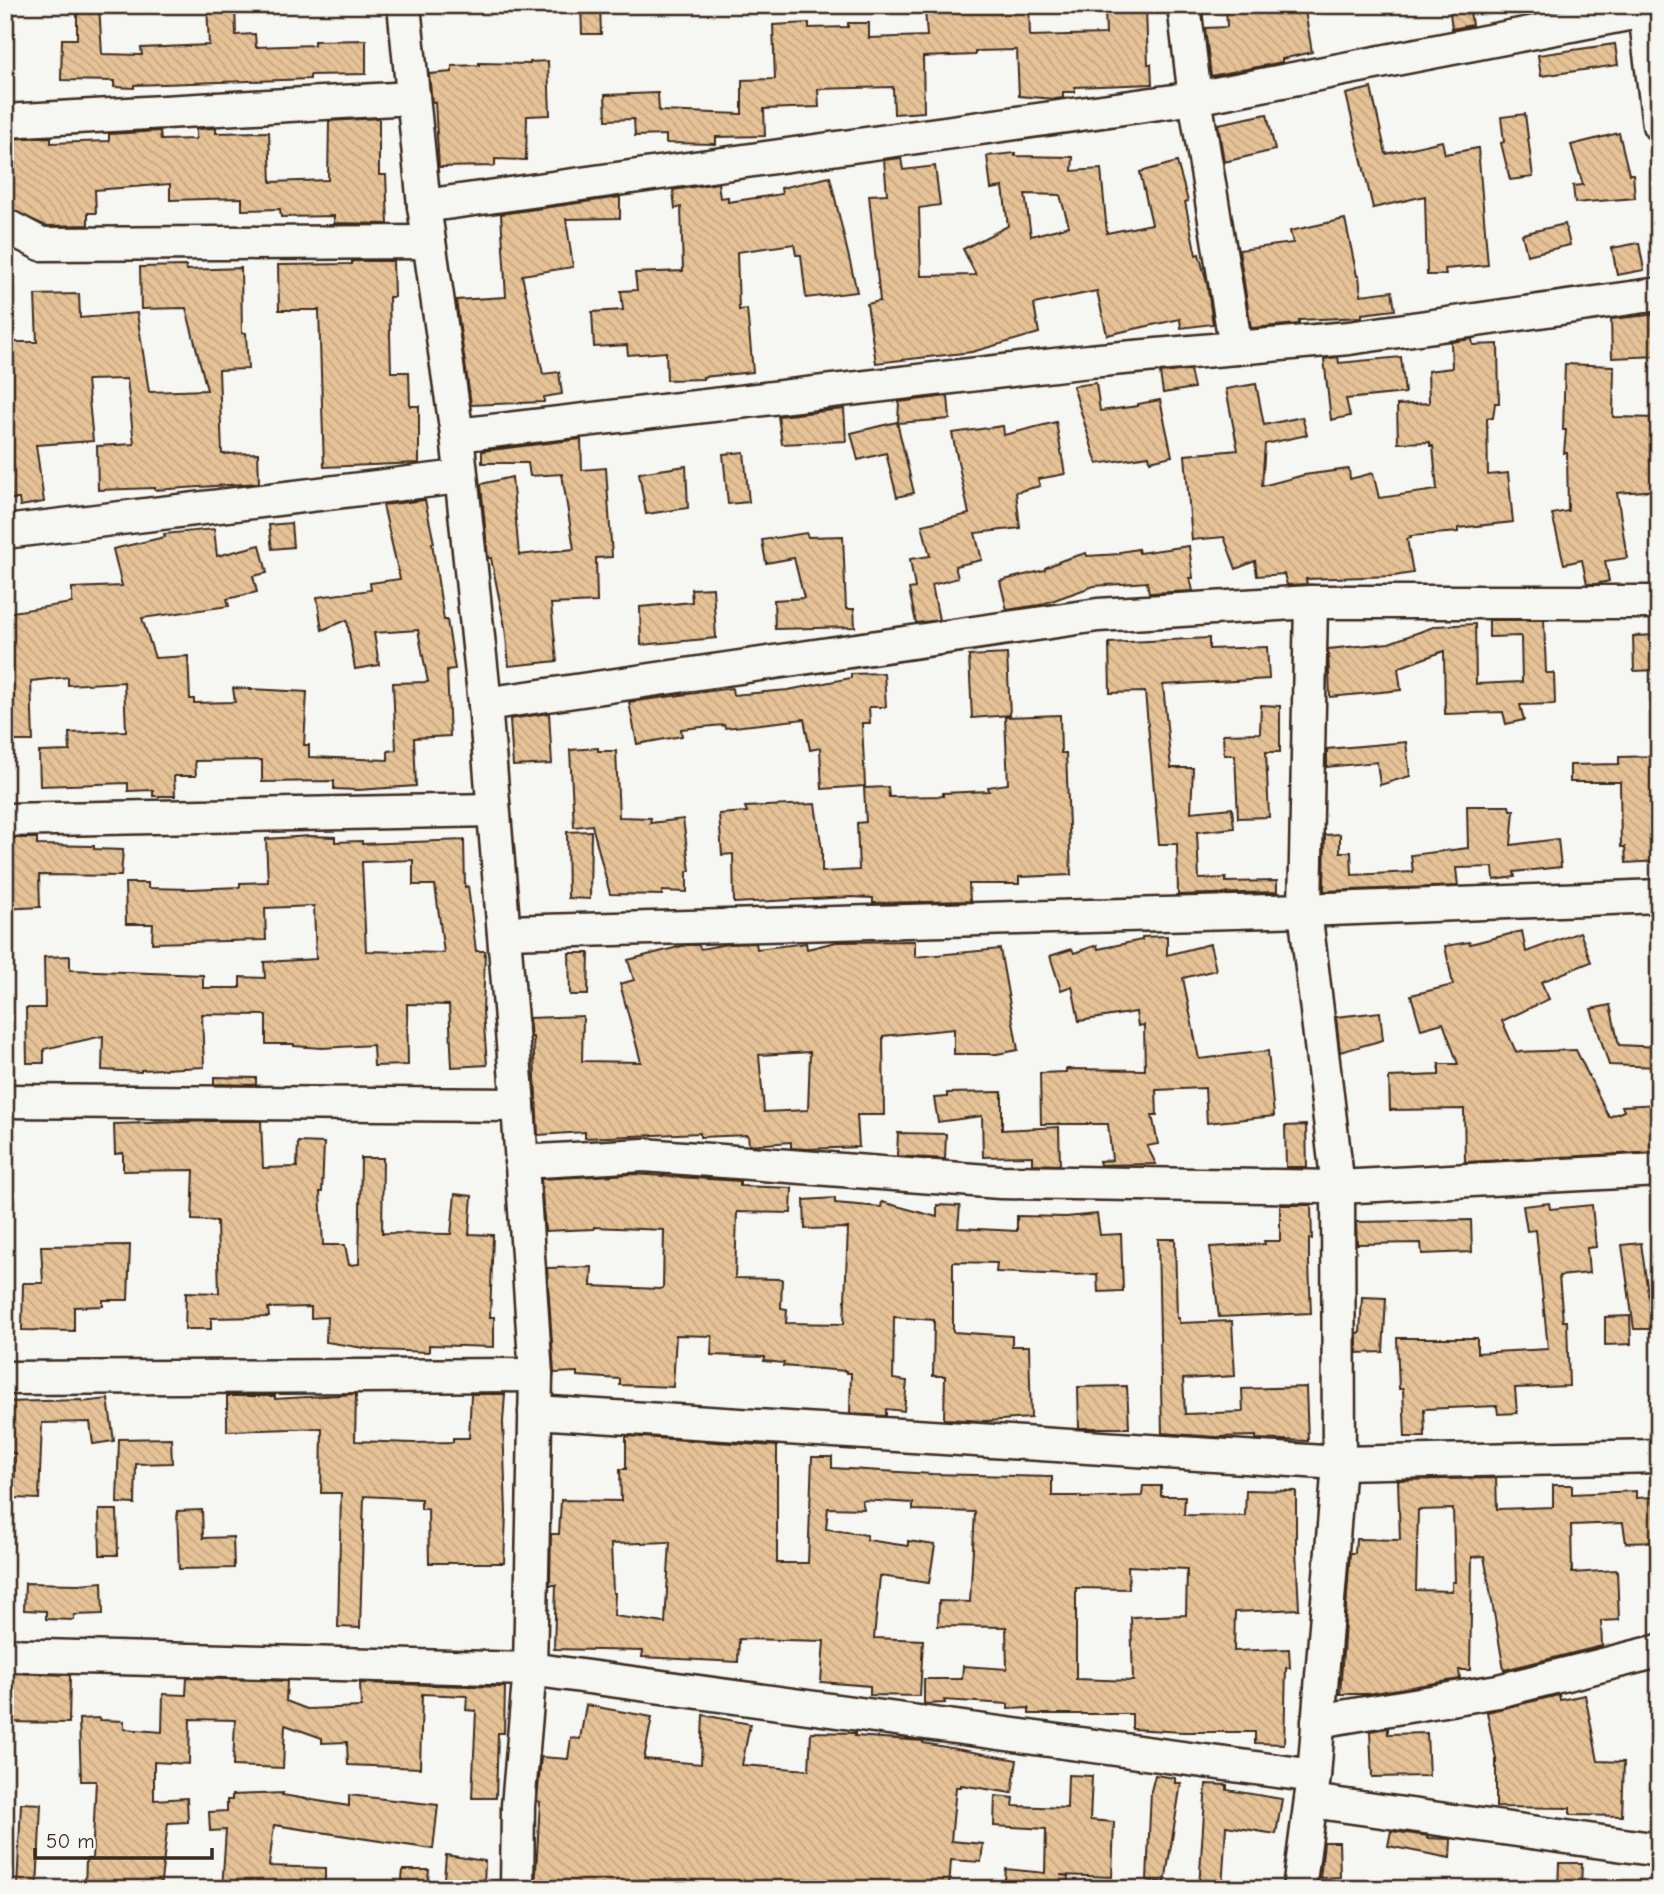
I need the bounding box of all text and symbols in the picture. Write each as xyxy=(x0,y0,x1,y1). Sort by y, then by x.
scale bar xyxy=(35,1817,212,1861)
text: 50 m xyxy=(46,1829,95,1853)

